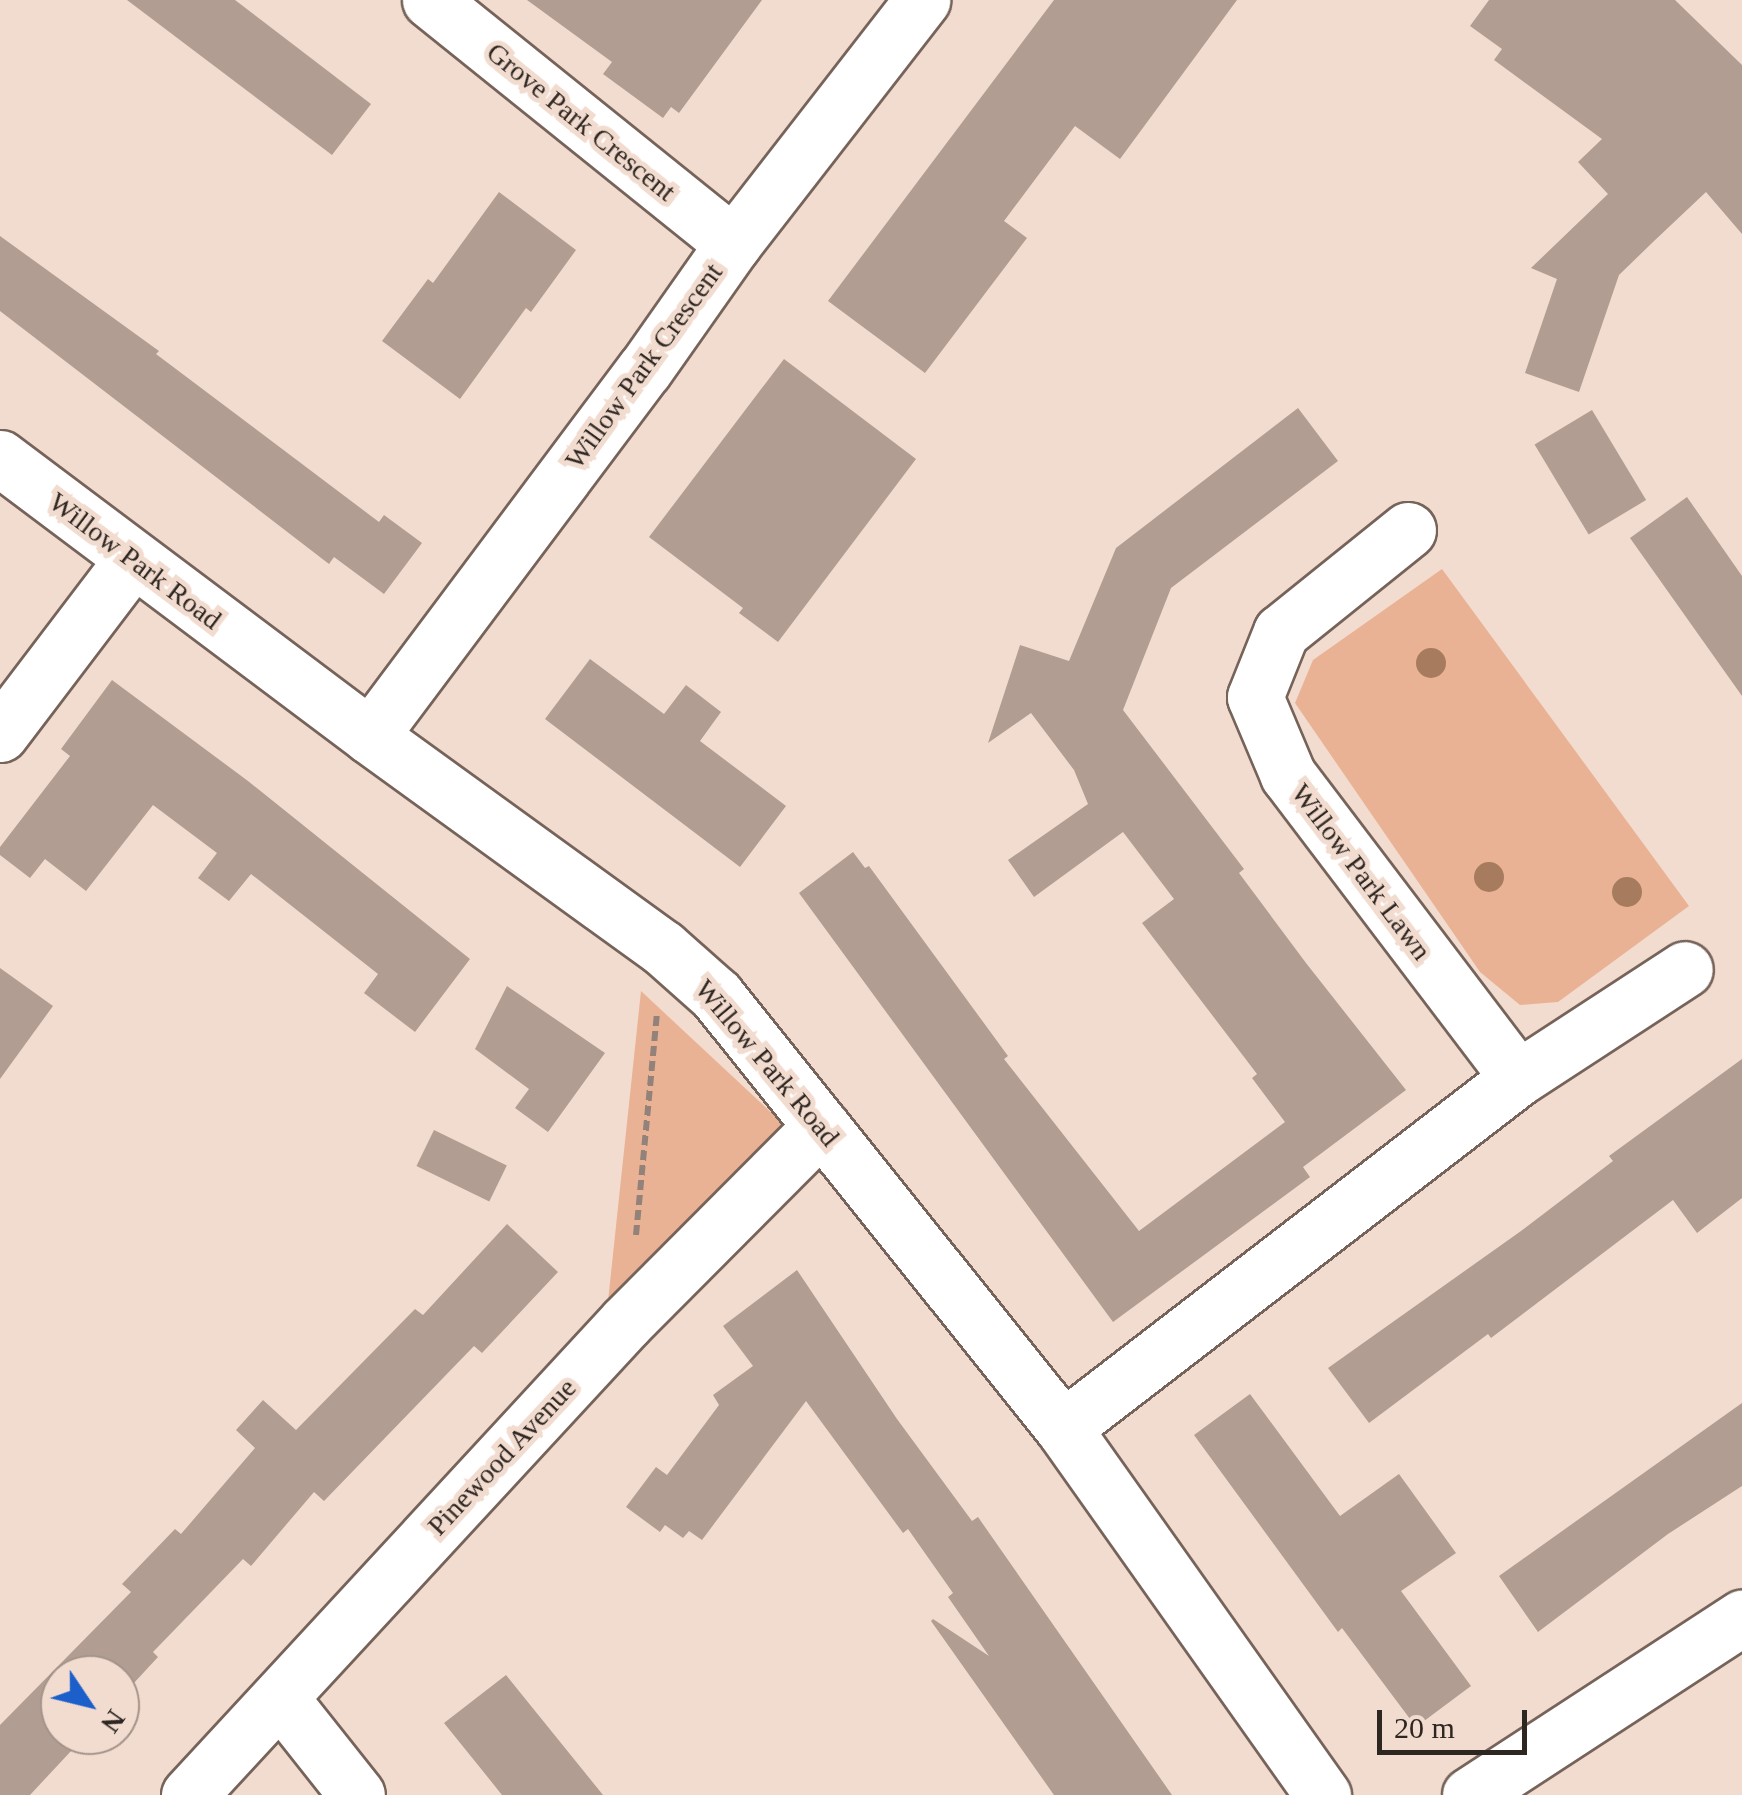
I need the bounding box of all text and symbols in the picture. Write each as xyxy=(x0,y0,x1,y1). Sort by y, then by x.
street label: Grove Park Crescent xyxy=(480,36,682,208)
street label: Willow Park Crescent xyxy=(558,257,730,475)
street label: Willow Park Road xyxy=(42,485,228,637)
street label: Willow Park Lawn xyxy=(1284,777,1438,967)
street label: Willow Park Road xyxy=(688,973,846,1153)
street label: Pinewood Avenue xyxy=(420,1371,584,1543)
north arrow xyxy=(40,1655,140,1755)
scale bar xyxy=(1382,1690,1532,1752)
text: N xyxy=(95,1704,132,1739)
text: 20 m xyxy=(1394,1711,1455,1744)

